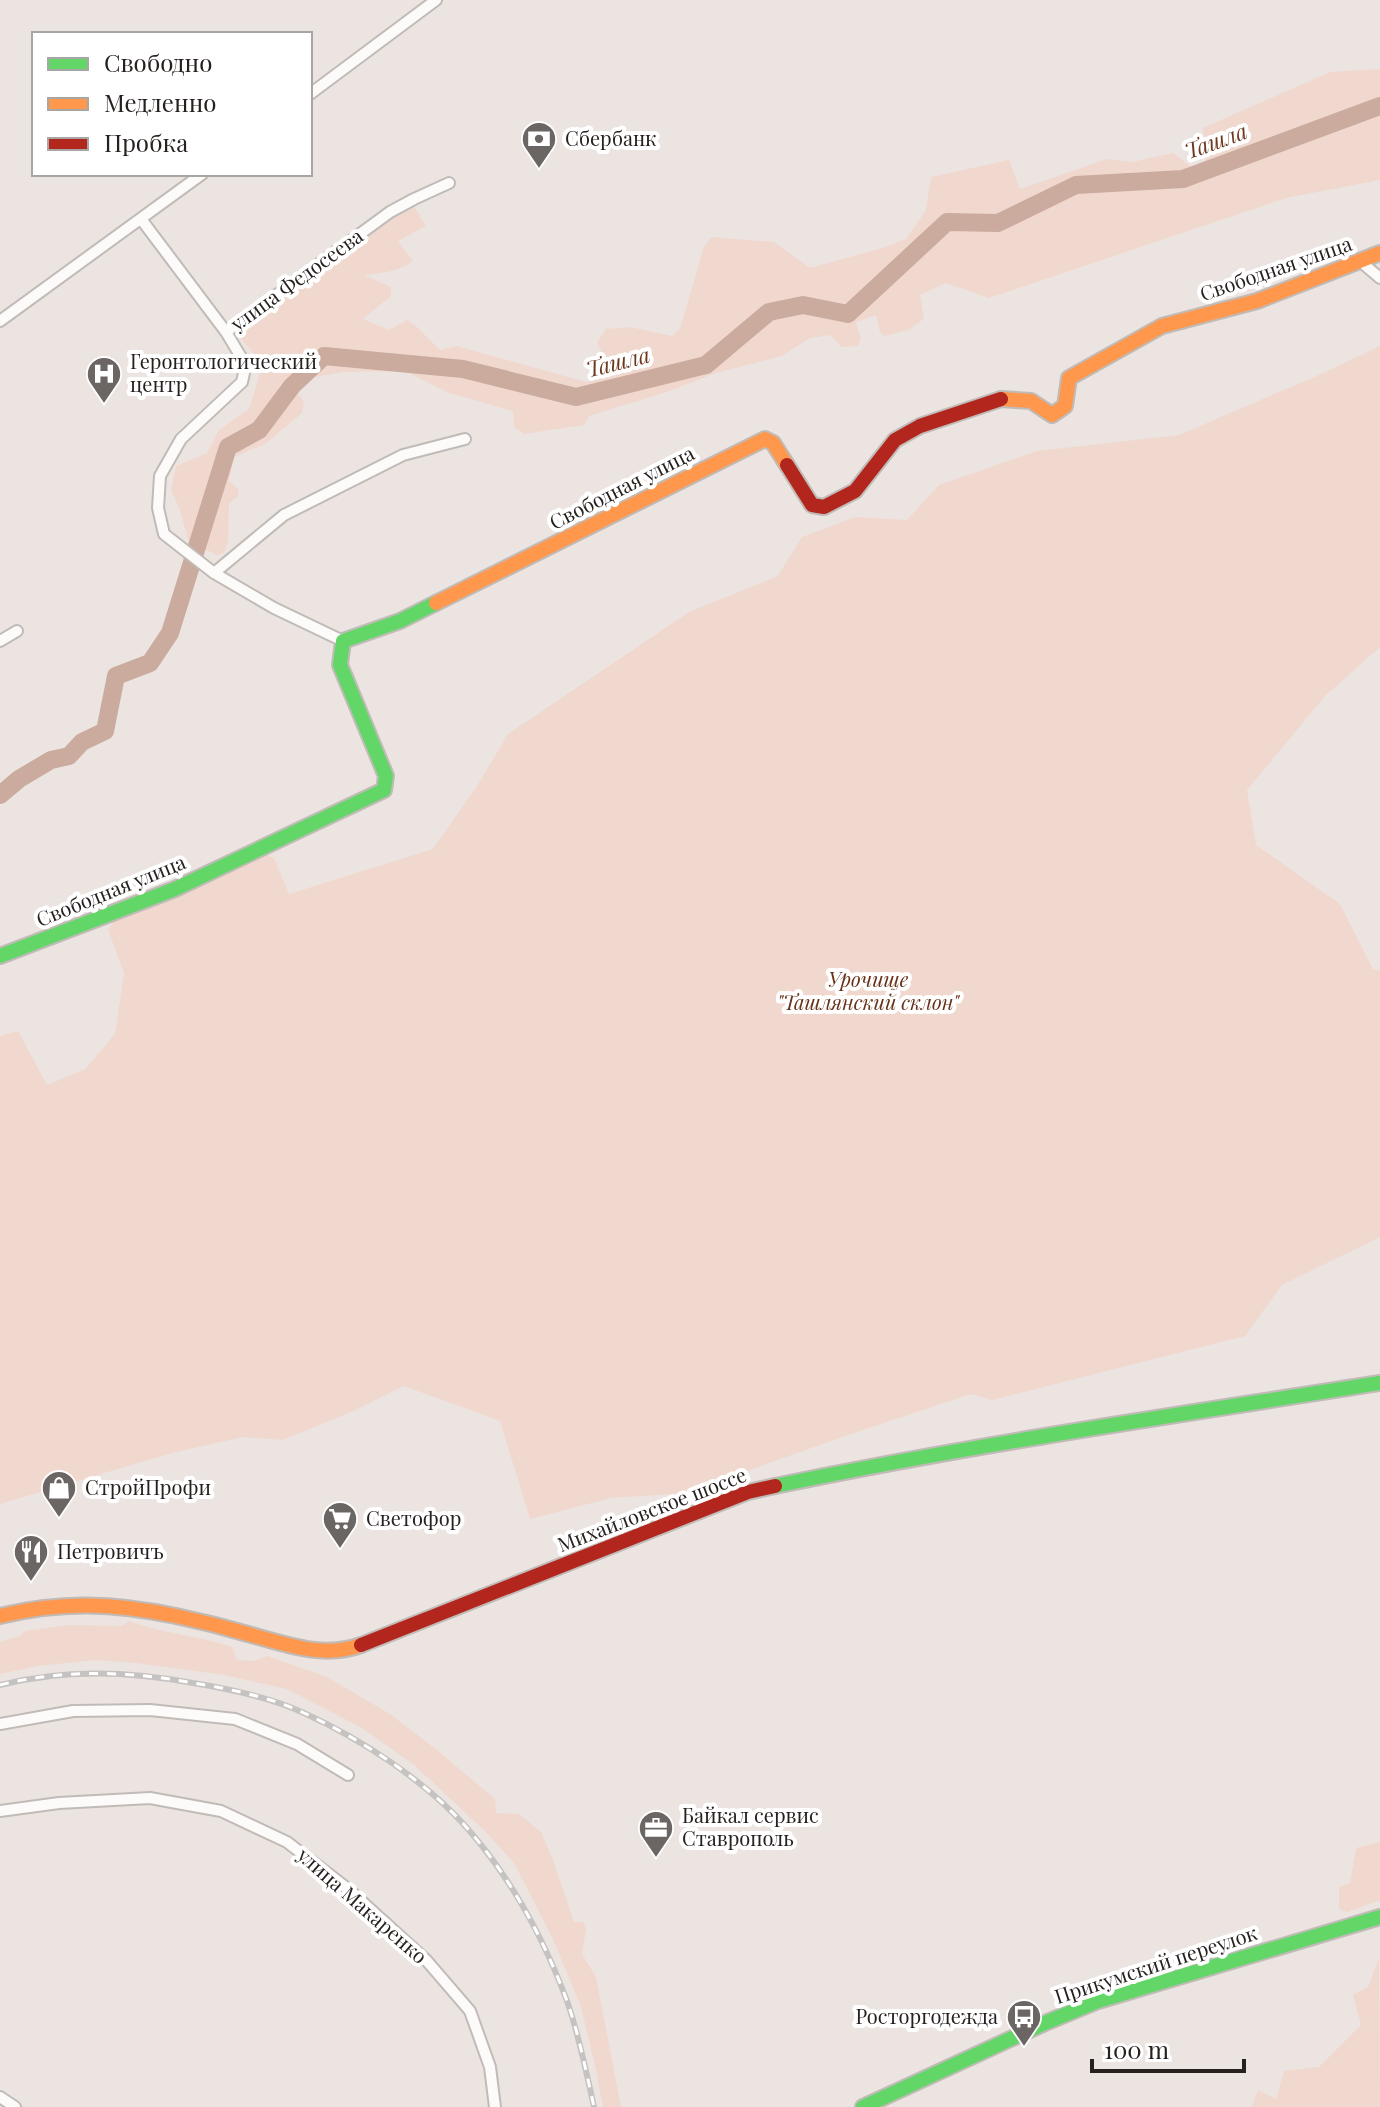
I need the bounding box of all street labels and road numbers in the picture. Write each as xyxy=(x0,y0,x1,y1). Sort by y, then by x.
street label: улица Федосеева xyxy=(224,222,368,337)
street label: Свободная улица xyxy=(1196,229,1355,306)
street label: Свободная улица xyxy=(544,439,698,535)
street label: Свободная улица xyxy=(32,847,189,932)
street label: Михайловское шоссе xyxy=(553,1460,750,1557)
street label: улица Макаренко xyxy=(292,1840,434,1969)
street label: Прикумский переулок xyxy=(1051,1918,1261,2009)

